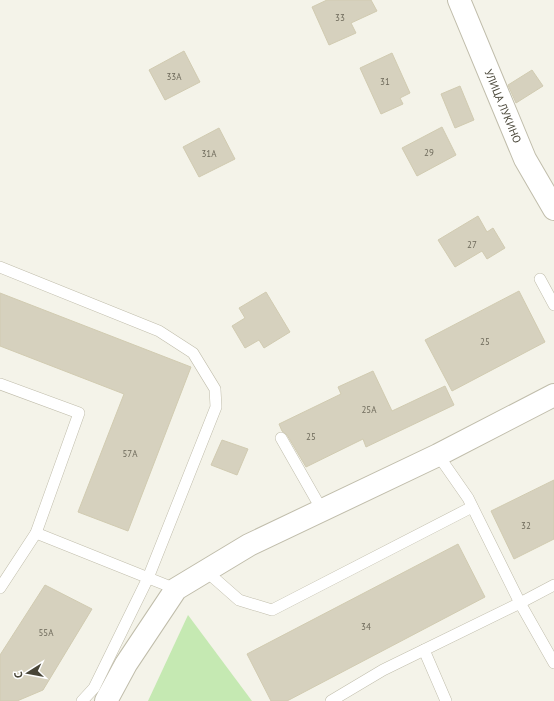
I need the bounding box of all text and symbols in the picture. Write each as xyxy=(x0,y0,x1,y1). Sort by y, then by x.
house number: 33 xyxy=(335,12,345,23)
street label: УЛИЦА ЛУКИНО xyxy=(482,67,525,145)
house number: 33А xyxy=(166,71,182,82)
house number: 31 xyxy=(380,76,390,87)
house number: 29 xyxy=(424,147,434,158)
house number: 31А xyxy=(201,148,217,159)
house number: 27 xyxy=(467,239,477,250)
house number: 25 xyxy=(480,336,490,347)
house number: 25А xyxy=(361,404,377,415)
house number: 25 xyxy=(306,431,316,442)
house number: 57А xyxy=(122,448,138,459)
house number: 32 xyxy=(521,520,531,531)
house number: 34 xyxy=(361,621,371,632)
house number: 55А xyxy=(38,627,54,638)
north arrow xyxy=(8,653,48,693)
text: С xyxy=(11,671,26,679)

